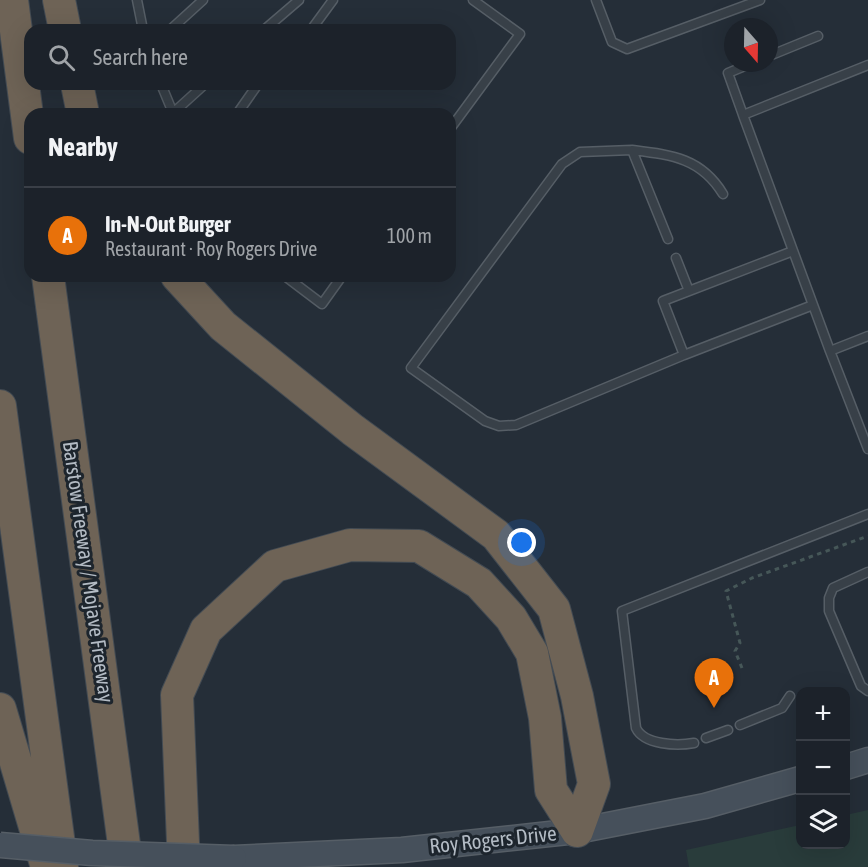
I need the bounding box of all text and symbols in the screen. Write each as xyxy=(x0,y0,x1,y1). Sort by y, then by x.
north arrow xyxy=(724,18,778,72)
search box xyxy=(24,24,456,90)
icon: search xyxy=(45,41,78,74)
text: Search here xyxy=(93,44,188,70)
text: Nearby xyxy=(48,132,118,162)
text: In-N-Out Burger xyxy=(105,211,230,237)
text: A xyxy=(63,224,72,247)
text: 100 m xyxy=(387,224,432,247)
text: Restaurant · Roy Rogers Drive xyxy=(105,237,317,260)
street label: Barstow Freeway / Mojave Freeway xyxy=(59,439,119,705)
your location xyxy=(507,528,536,557)
pin: A xyxy=(694,658,734,708)
map controls xyxy=(796,687,850,849)
button: + xyxy=(796,687,850,741)
button: − xyxy=(796,741,850,795)
button: layers xyxy=(796,795,850,849)
street label: Roy Rogers Drive xyxy=(428,820,558,858)

